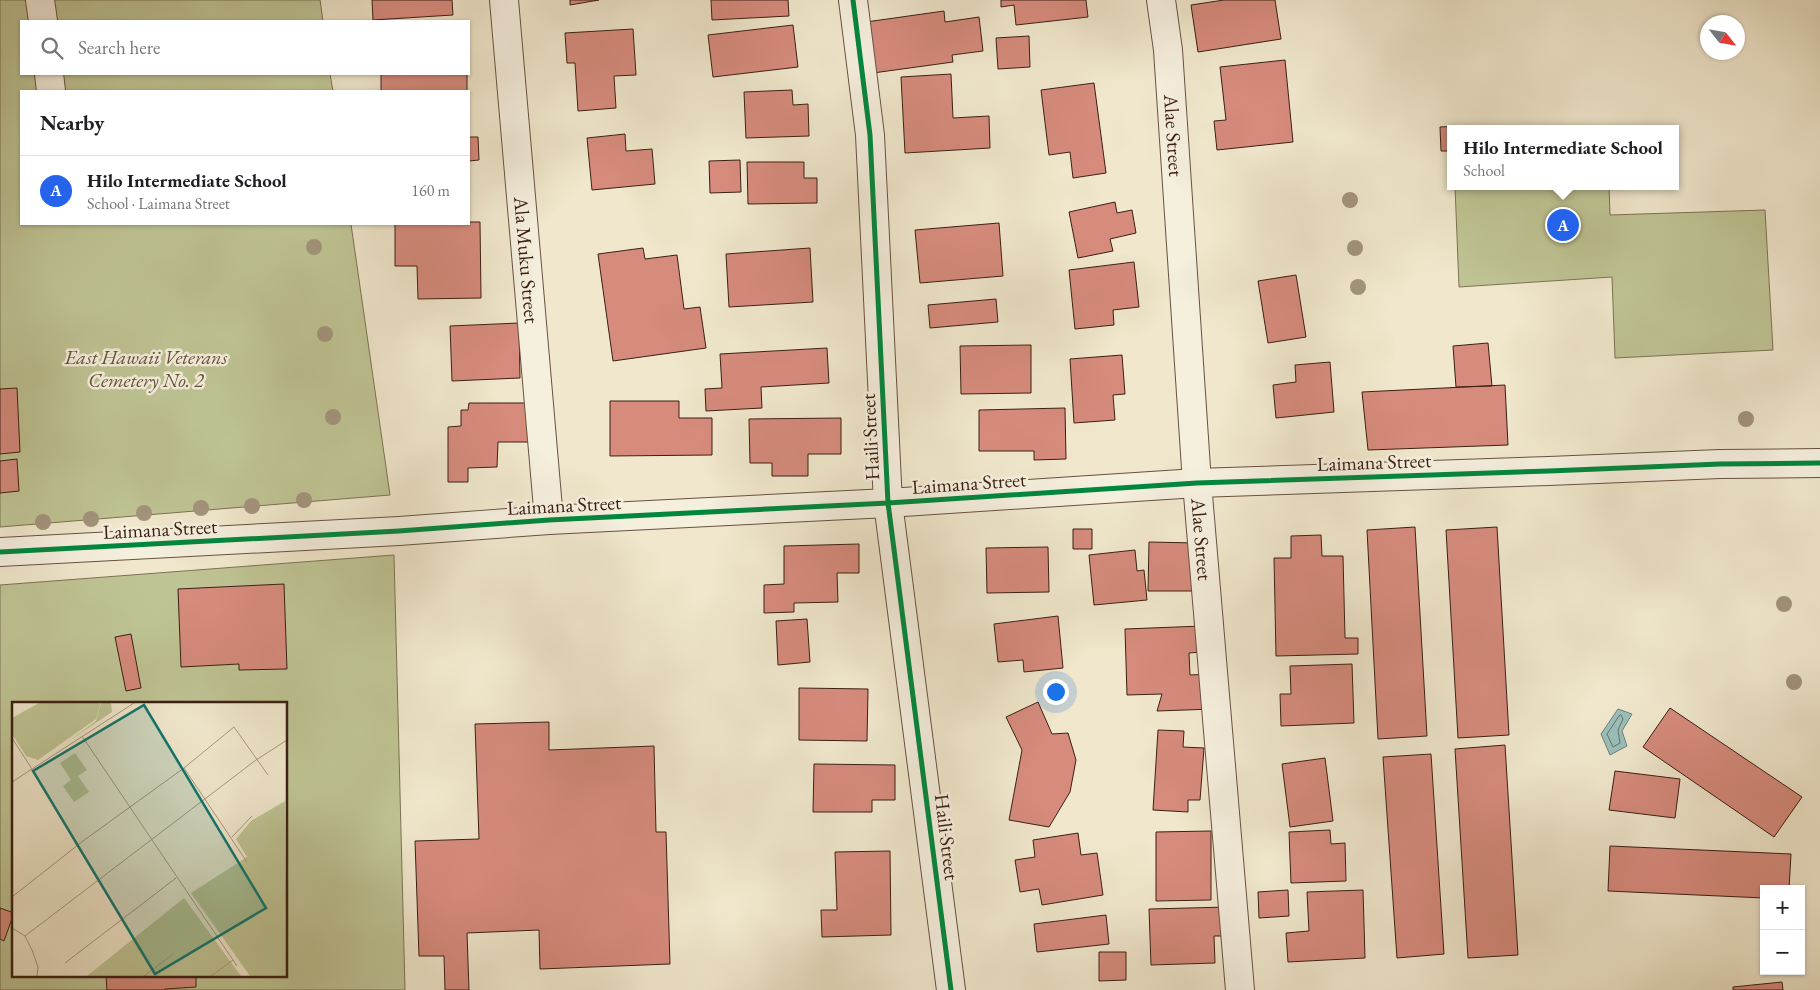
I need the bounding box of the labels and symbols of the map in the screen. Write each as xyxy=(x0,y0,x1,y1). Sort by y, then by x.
north arrow xyxy=(1700,15,1745,60)
street label: Alae Street xyxy=(1158,92,1189,178)
street label: Ala Muku Street xyxy=(508,195,545,325)
pin: A xyxy=(1547,206,1579,244)
park label: East Hawaii Veterans Cemetery No. 2 xyxy=(64,344,228,393)
street label: Haili Street xyxy=(855,392,885,481)
street label: Laimana Street xyxy=(1316,447,1432,477)
street label: Laimana Street xyxy=(911,466,1028,500)
street label: Laimana Street xyxy=(506,489,623,521)
street label: Alae Street xyxy=(1185,496,1218,582)
street label: Laimana Street xyxy=(102,513,219,545)
your location xyxy=(1043,679,1069,705)
inset map xyxy=(12,702,288,978)
street label: Haili Street xyxy=(929,792,965,882)

